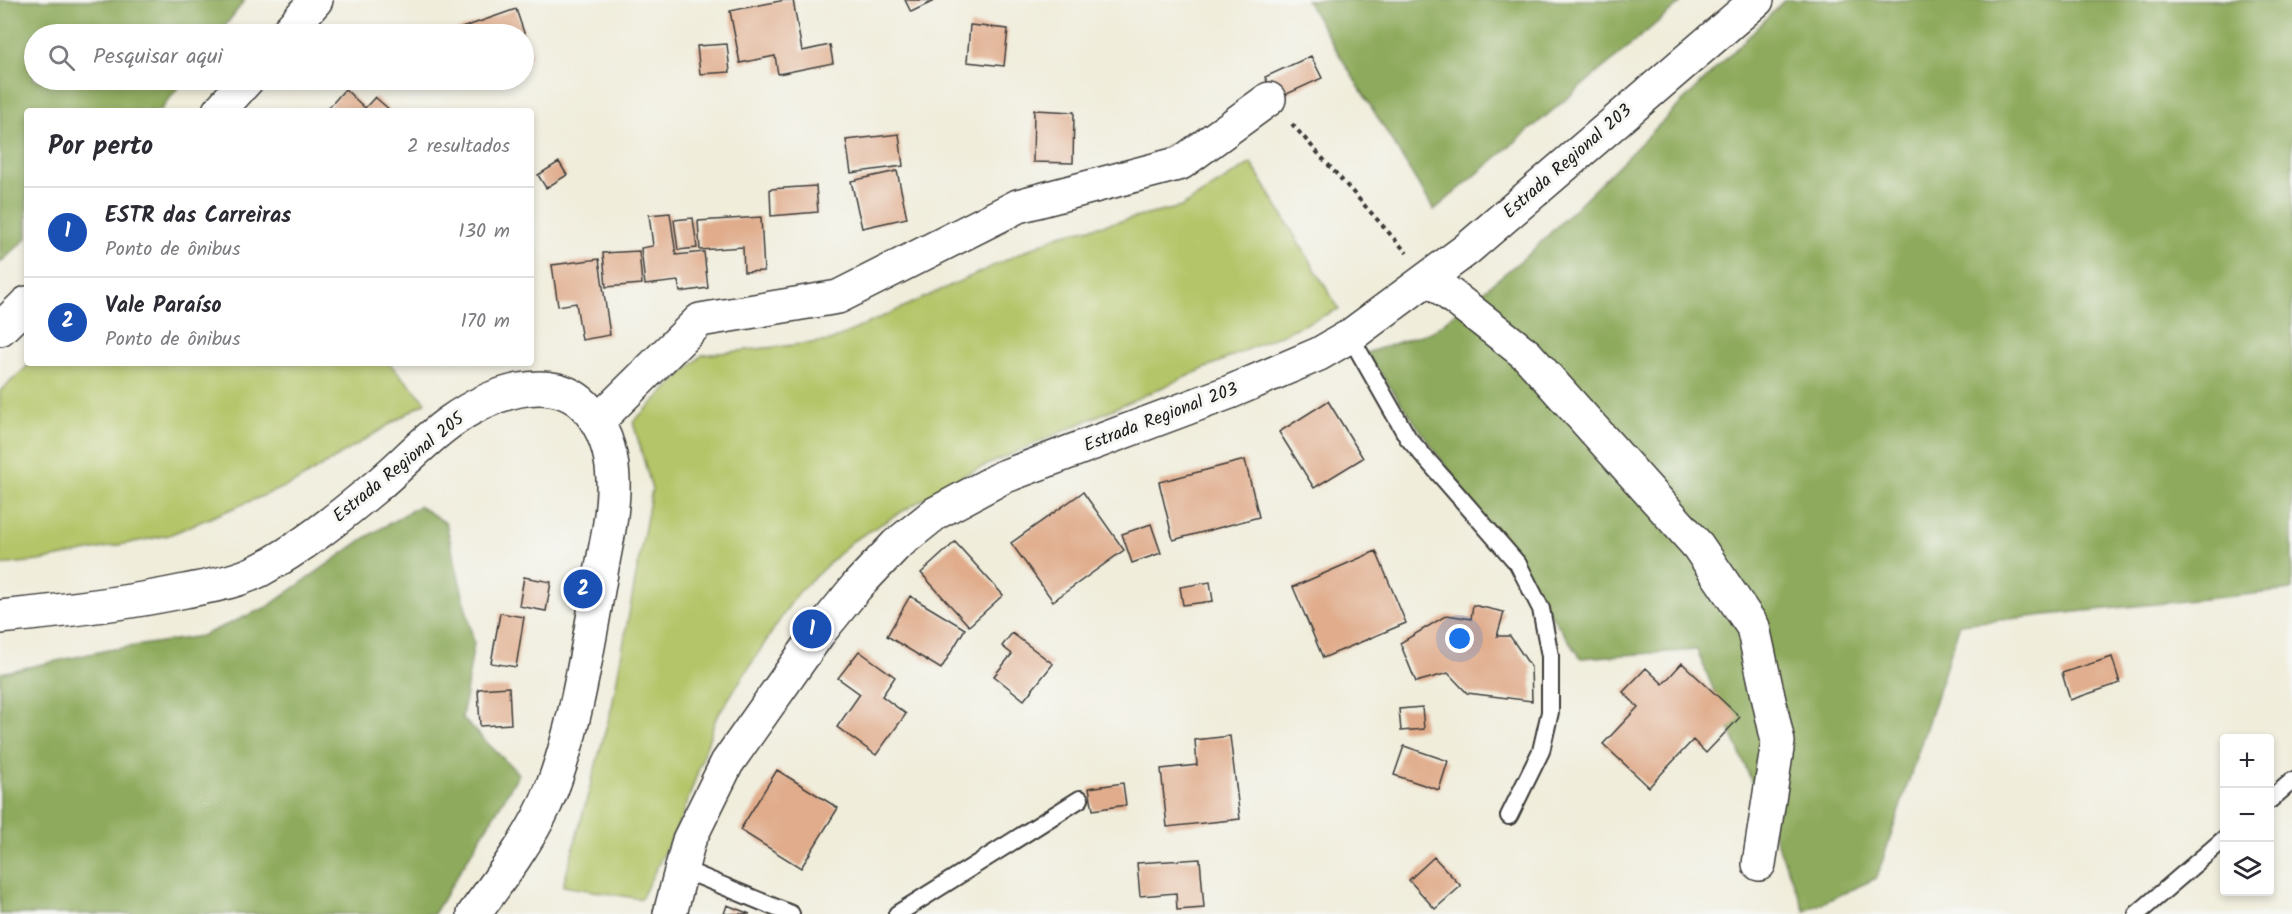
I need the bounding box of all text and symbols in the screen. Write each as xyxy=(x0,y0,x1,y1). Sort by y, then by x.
search box xyxy=(24,24,534,90)
text: Pesquisar aqui xyxy=(93,40,223,75)
icon: search xyxy=(45,41,78,74)
street label: Estrada Regional 203 xyxy=(1497,98,1639,226)
text: Por perto xyxy=(48,126,153,168)
text: 2 resultados xyxy=(407,131,510,163)
text: ESTR das Carreiras xyxy=(105,199,291,234)
text: 1 xyxy=(64,216,71,248)
text: 130 m xyxy=(458,216,510,248)
text: Ponto de ônibus xyxy=(105,234,241,266)
text: Vale Paraíso xyxy=(105,289,222,324)
text: 2 xyxy=(62,306,73,338)
text: 170 m xyxy=(461,306,510,338)
text: Ponto de ônibus xyxy=(105,324,241,356)
street label: Estrada Regional 203 xyxy=(1080,375,1242,461)
street label: Estrada Regional 205 xyxy=(327,405,472,530)
pin: 2 xyxy=(564,566,602,612)
pin: 1 xyxy=(792,606,832,652)
your location xyxy=(1445,624,1474,653)
map controls xyxy=(2220,734,2274,896)
button: + xyxy=(2220,734,2274,788)
button: − xyxy=(2220,788,2274,842)
button: layers xyxy=(2220,842,2274,896)

